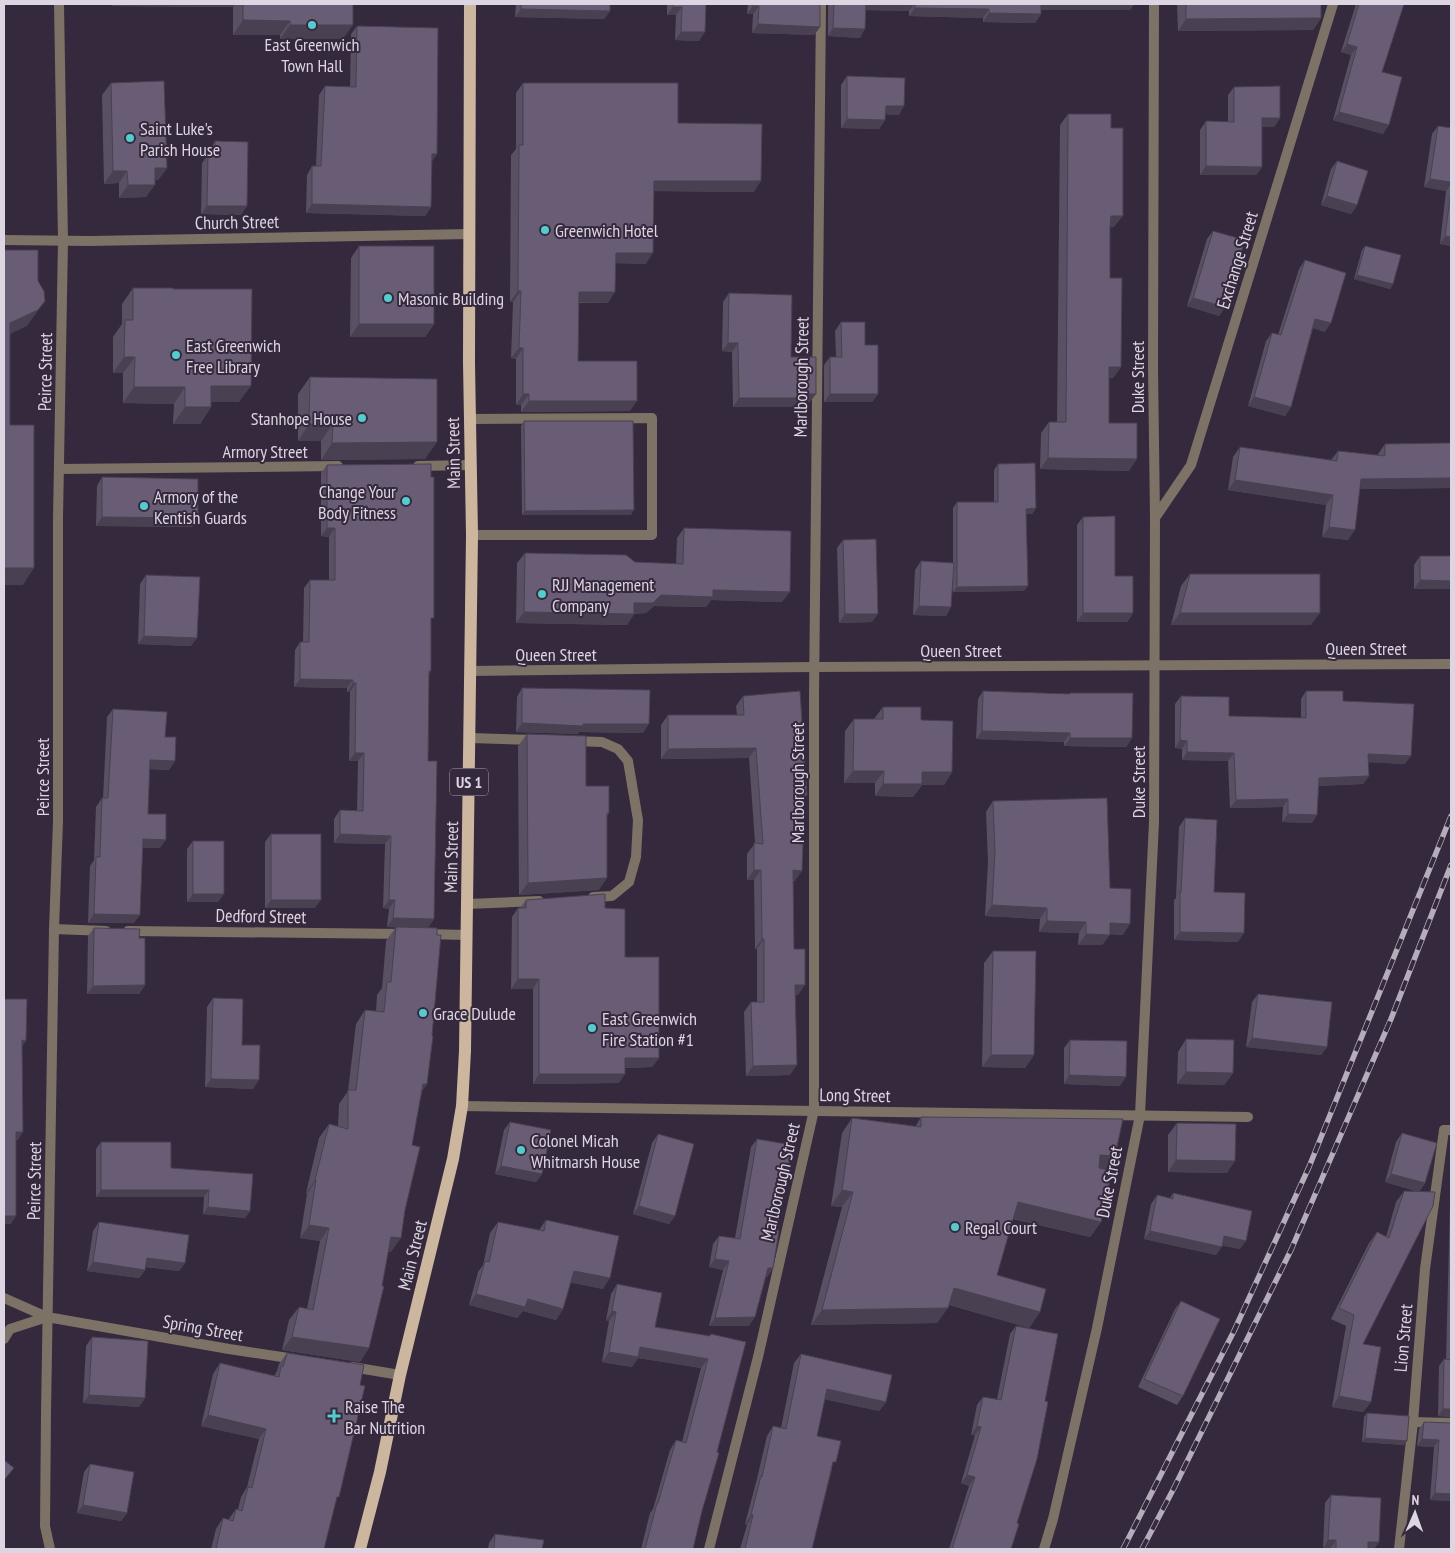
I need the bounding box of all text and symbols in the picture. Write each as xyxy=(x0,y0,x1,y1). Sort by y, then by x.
marker: East Greenwich Town Hall xyxy=(306,19,318,31)
place label: East Greenwich Town Hall xyxy=(264,33,360,77)
place label: Saint Luke's Parish House xyxy=(140,117,220,161)
marker: Saint Luke's Parish House xyxy=(124,132,136,144)
street label: Exchange Street xyxy=(1211,209,1263,311)
street label: Church Street xyxy=(195,210,279,234)
place label: Greenwich Hotel xyxy=(555,219,659,242)
marker: Greenwich Hotel xyxy=(539,224,551,236)
place label: Masonic Building xyxy=(398,287,504,310)
marker: Masonic Building xyxy=(382,292,394,304)
street label: Marlborough Street xyxy=(788,316,814,438)
street label: Peirce Street xyxy=(33,333,57,411)
place label: East Greenwich Free Library xyxy=(186,334,281,378)
street label: Duke Street xyxy=(1126,341,1149,413)
marker: East Greenwich Free Library xyxy=(170,349,182,361)
place label: Stanhope House xyxy=(251,407,352,430)
marker: Stanhope House xyxy=(356,412,368,424)
street label: Main Street xyxy=(441,417,465,489)
street label: Armory Street xyxy=(222,440,308,463)
place label: Change Your Body Fitness xyxy=(318,480,396,524)
place label: Armory of the Kentish Guards xyxy=(154,485,247,529)
marker: Change Your Body Fitness xyxy=(400,495,412,507)
marker: Armory of the Kentish Guards xyxy=(138,500,150,512)
place label: RJJ Management Company xyxy=(552,573,654,617)
marker: RJJ Management Company xyxy=(536,588,548,600)
street label: Queen Street xyxy=(1325,637,1407,660)
street label: Queen Street xyxy=(920,639,1002,662)
street label: Queen Street xyxy=(515,643,597,666)
street label: Marlborough Street xyxy=(786,723,809,843)
street label: Peirce Street xyxy=(31,738,54,816)
street label: Duke Street xyxy=(1127,746,1150,818)
road number: US 1 xyxy=(450,769,488,796)
street label: Main Street xyxy=(439,821,463,893)
street label: Dedford Street xyxy=(215,904,307,928)
place label: Grace Dulude xyxy=(433,1002,516,1025)
marker: Grace Dulude xyxy=(417,1007,429,1019)
place label: East Greenwich Fire Station #1 xyxy=(602,1007,697,1051)
marker: East Greenwich Fire Station #1 xyxy=(586,1022,598,1034)
street label: Long Street xyxy=(819,1083,891,1107)
street label: Marlborough Street xyxy=(755,1121,805,1243)
place label: Colonel Micah Whitmarsh House xyxy=(531,1129,640,1173)
street label: Peirce Street xyxy=(22,1142,46,1220)
marker: Colonel Micah Whitmarsh House xyxy=(515,1144,527,1156)
street label: Duke Street xyxy=(1091,1144,1127,1220)
place label: Regal Court xyxy=(965,1216,1037,1239)
street label: Main Street xyxy=(392,1217,432,1293)
marker: Regal Court xyxy=(949,1221,961,1233)
street label: Lion Street xyxy=(1389,1303,1417,1373)
street label: Spring Street xyxy=(161,1310,245,1346)
place label: Raise The Bar Nutrition xyxy=(345,1395,425,1439)
marker: Raise The Bar Nutrition xyxy=(327,1409,341,1423)
north arrow xyxy=(1390,1488,1440,1538)
text: N xyxy=(1411,1491,1420,1509)

